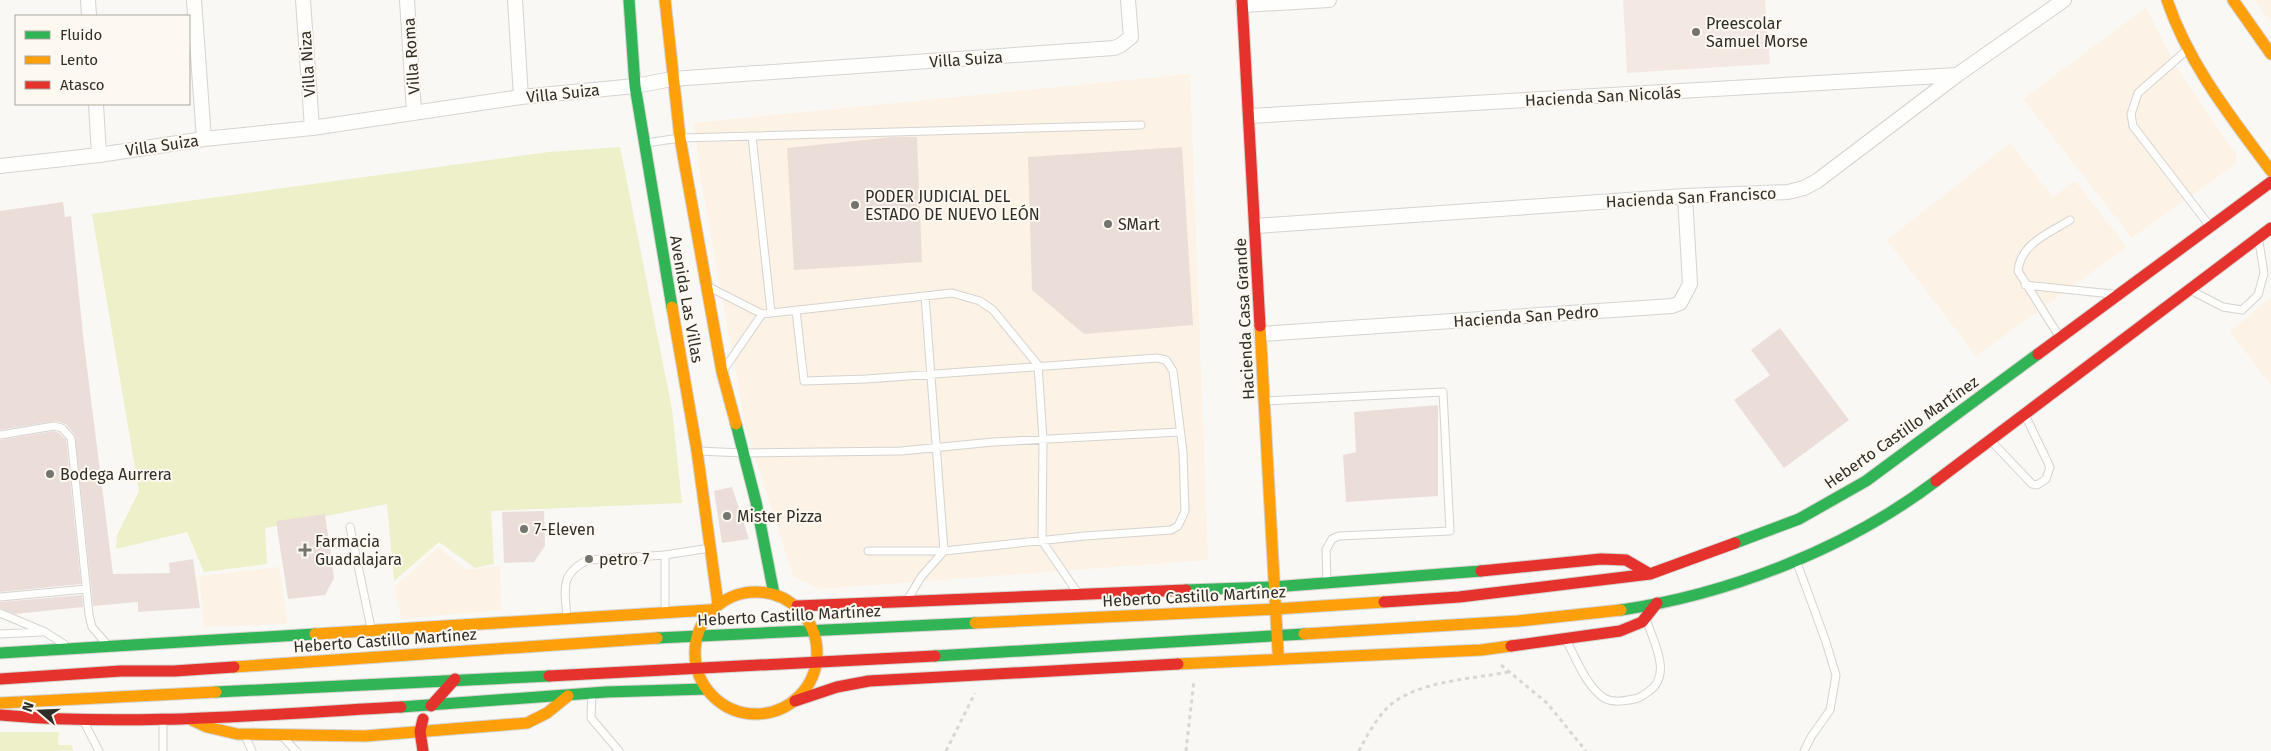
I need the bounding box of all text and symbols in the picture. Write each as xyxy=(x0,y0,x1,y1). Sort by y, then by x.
place label: Preescolar Samuel Morse xyxy=(1706,14,1808,51)
legend xyxy=(15,15,190,105)
street label: Villa Roma xyxy=(399,17,424,95)
text: Fluido xyxy=(60,26,102,44)
marker: Preescolar Samuel Morse xyxy=(1690,26,1702,38)
street label: Villa Niza xyxy=(296,30,319,98)
street label: Villa Suiza xyxy=(929,47,1003,72)
text: Lento xyxy=(60,51,98,69)
text: Atasco xyxy=(60,76,105,94)
street label: Villa Suiza xyxy=(525,80,601,107)
street label: Hacienda San Nicolás xyxy=(1525,83,1681,110)
street label: Villa Suiza xyxy=(124,131,200,160)
street label: Hacienda San Francisco xyxy=(1605,184,1777,211)
place label: PODER JUDICIAL DEL ESTADO DE NUEVO LEÓN xyxy=(865,187,1040,224)
marker: PODER JUDICIAL DEL ESTADO DE NUEVO LEÓN xyxy=(849,199,861,211)
place label: SMart xyxy=(1118,215,1160,234)
marker: SMart xyxy=(1102,218,1114,230)
street label: Avenida Las Villas xyxy=(666,234,707,364)
street label: Hacienda Casa Grande xyxy=(1231,238,1258,400)
street label: Hacienda San Pedro xyxy=(1453,302,1599,331)
street label: Heberto Castillo Martínez xyxy=(1821,372,1982,493)
place label: Bodega Aurrera xyxy=(60,465,172,484)
marker: Bodega Aurrera xyxy=(44,468,56,480)
place label: Mister Pizza xyxy=(737,507,822,526)
marker: Mister Pizza xyxy=(721,510,733,522)
place label: 7-Eleven xyxy=(534,520,595,539)
marker: 7-Eleven xyxy=(518,523,530,535)
place label: Farmacia Guadalajara xyxy=(315,532,402,569)
marker: Farmacia Guadalajara xyxy=(299,544,311,556)
place label: petro 7 xyxy=(599,550,649,569)
marker: petro 7 xyxy=(583,553,595,565)
street label: Heberto Castillo Martínez xyxy=(1102,582,1286,611)
street label: Heberto Castillo Martínez xyxy=(697,601,881,630)
street label: Heberto Castillo Martínez xyxy=(293,625,477,656)
north arrow xyxy=(15,686,65,736)
text: N xyxy=(19,700,38,714)

